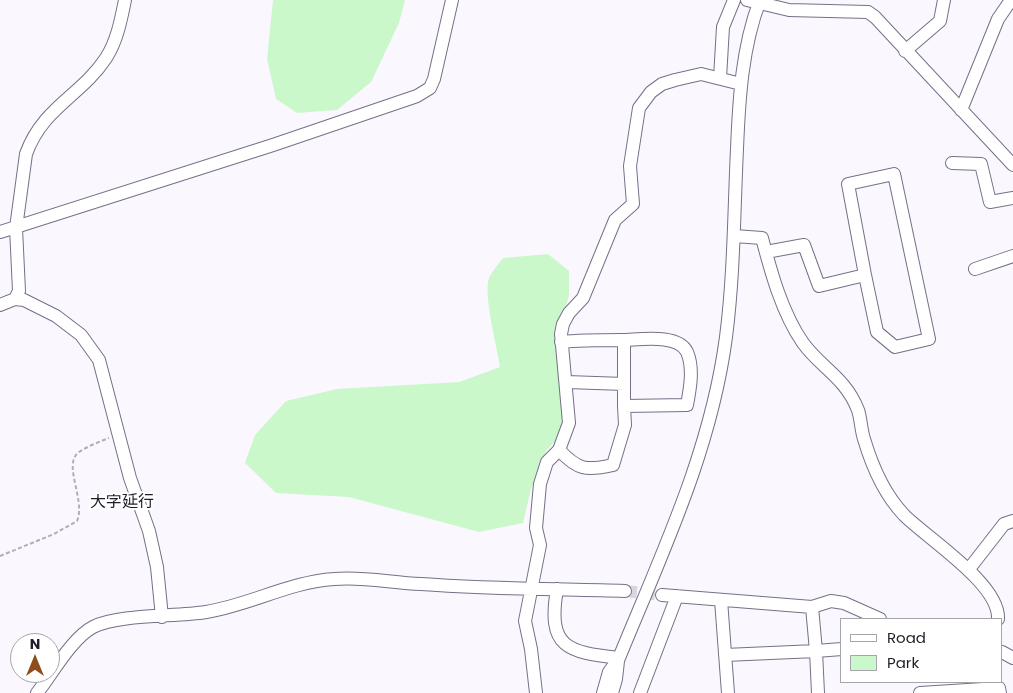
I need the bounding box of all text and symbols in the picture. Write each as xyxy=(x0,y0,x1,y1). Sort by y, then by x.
district label: 大字延行 xyxy=(90,493,154,513)
legend xyxy=(840,618,1003,683)
text: Road xyxy=(887,627,926,648)
north arrow xyxy=(10,633,60,683)
text: N xyxy=(30,634,40,654)
text: Park xyxy=(887,652,919,673)

